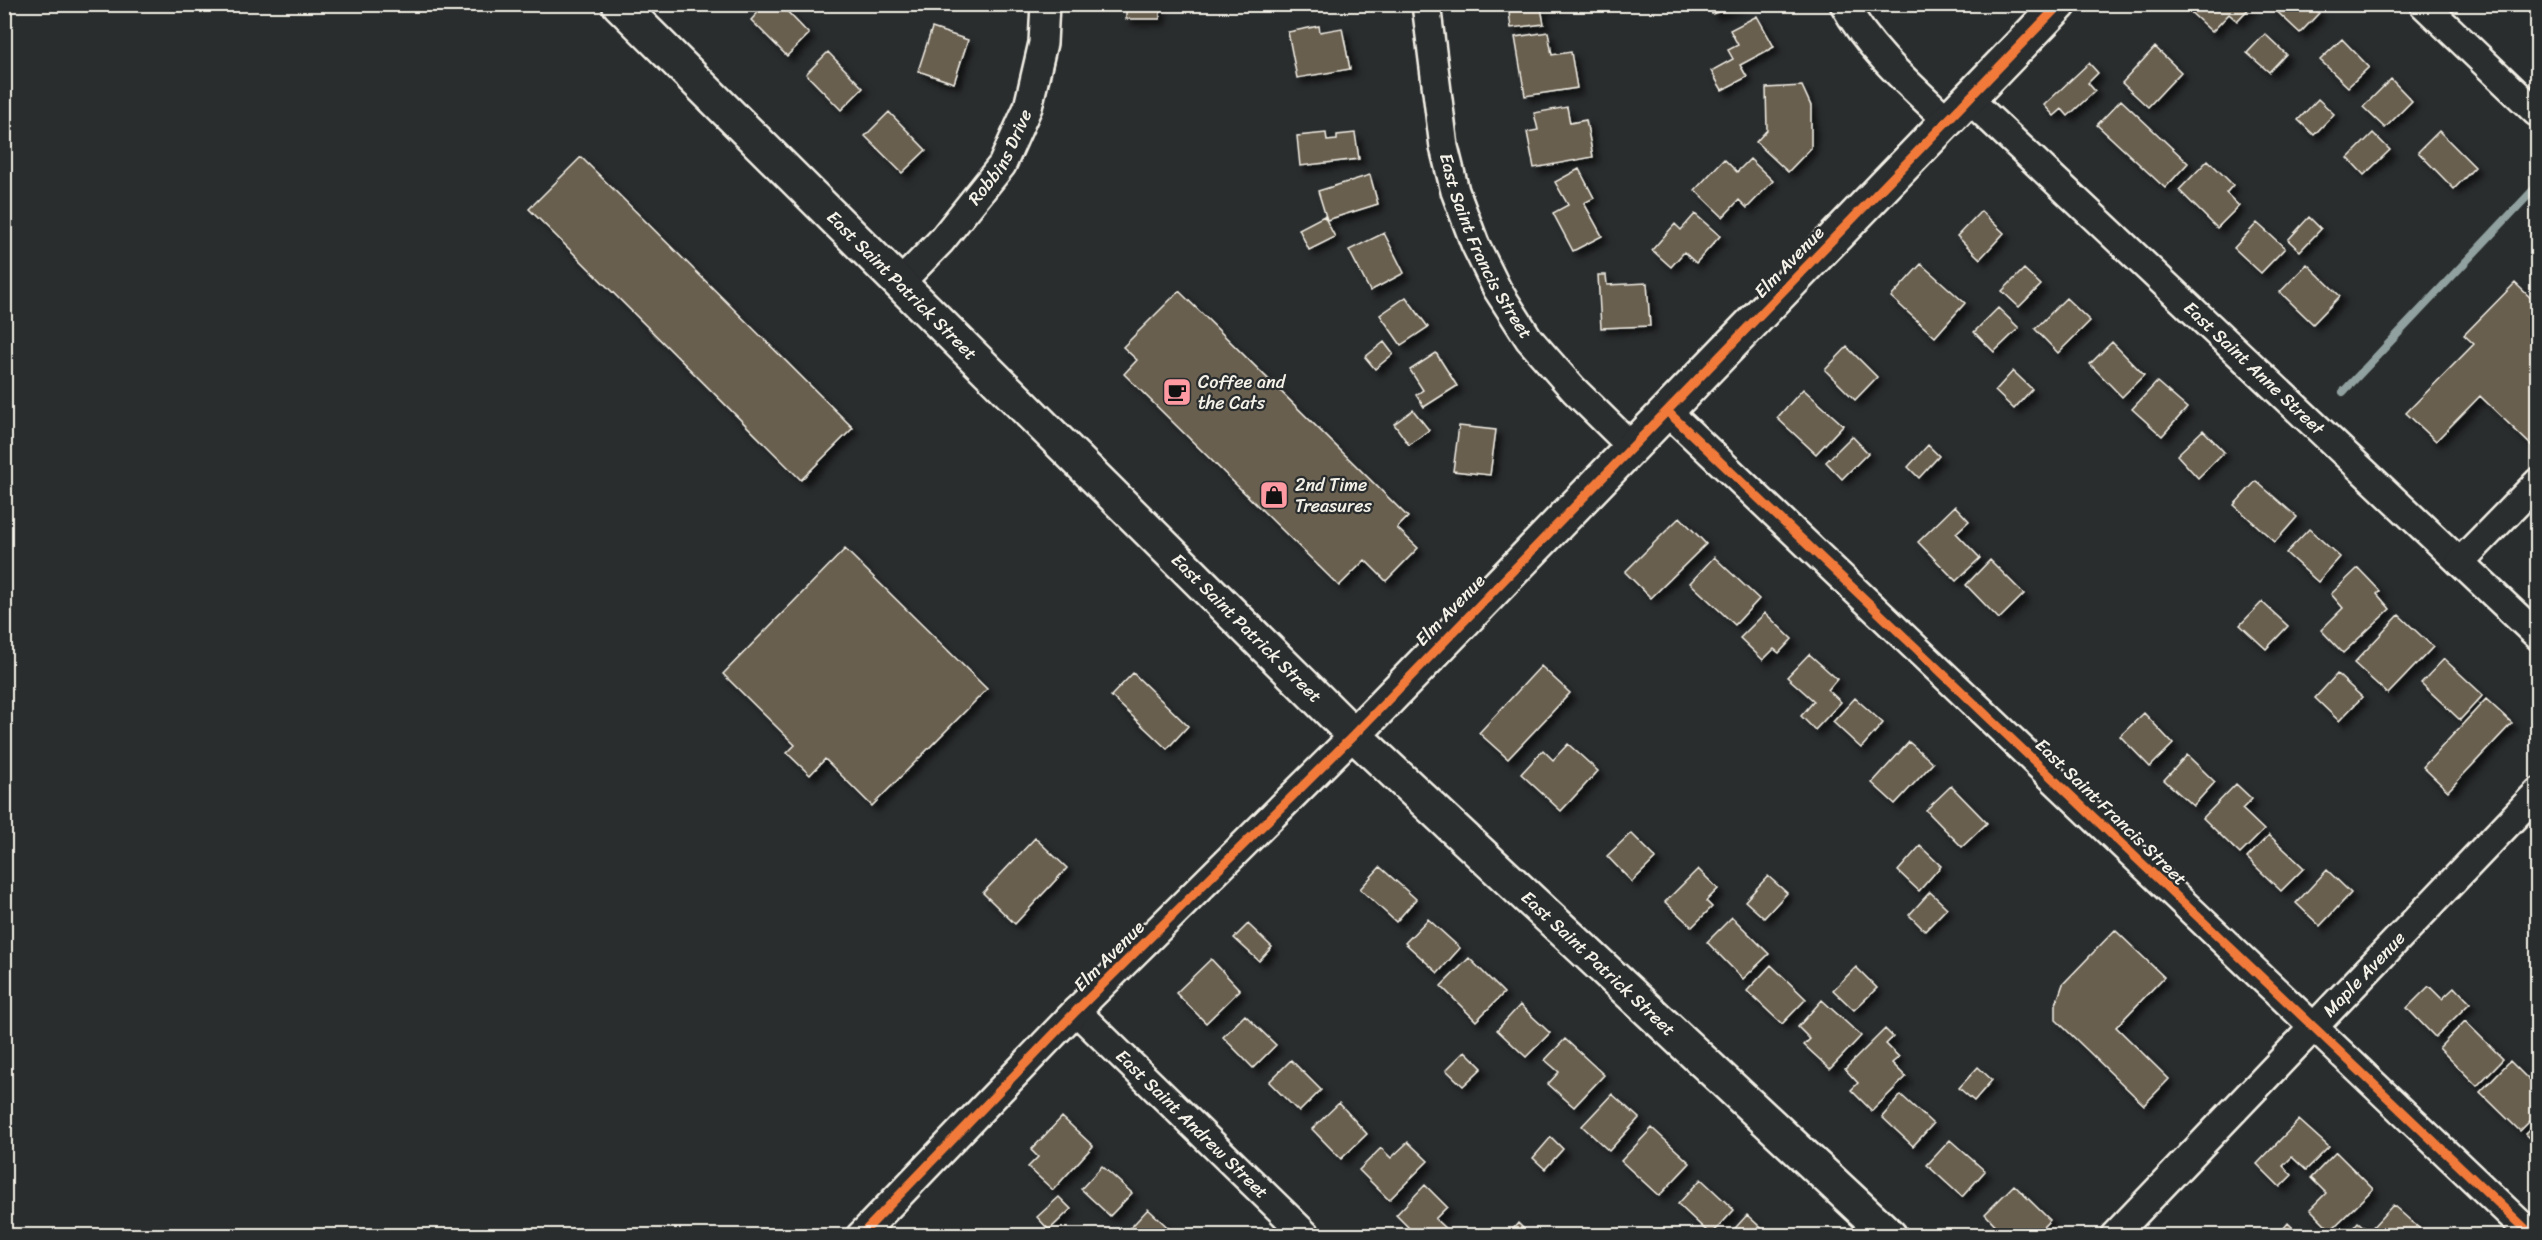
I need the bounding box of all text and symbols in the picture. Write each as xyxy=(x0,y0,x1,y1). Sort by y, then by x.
street label: Robbins Drive xyxy=(959,104,1041,213)
street label: East Saint Francis Street xyxy=(1430,150,1541,346)
street label: East Saint Patrick Street xyxy=(819,202,985,368)
street label: Elm Avenue xyxy=(1746,218,1832,306)
street label: East Saint Anne Street xyxy=(2176,293,2333,444)
place label: Coffee and the Cats xyxy=(1198,366,1287,419)
cafe icon: Coffee and the Cats xyxy=(1161,376,1193,408)
place label: 2nd Time Treasures xyxy=(1295,469,1373,522)
shop icon: 2nd Time Treasures xyxy=(1258,479,1290,511)
street label: East Saint Patrick Street xyxy=(1163,545,1330,711)
street label: Elm Avenue xyxy=(1407,566,1493,654)
street label: East Saint Francis Street xyxy=(2027,730,2195,894)
street label: East Saint Patrick Street xyxy=(1513,882,1683,1044)
street label: Elm Avenue xyxy=(1066,912,1153,999)
street label: Maple Avenue xyxy=(2315,923,2414,1025)
street label: East Saint Andrew Street xyxy=(1108,1041,1276,1207)

